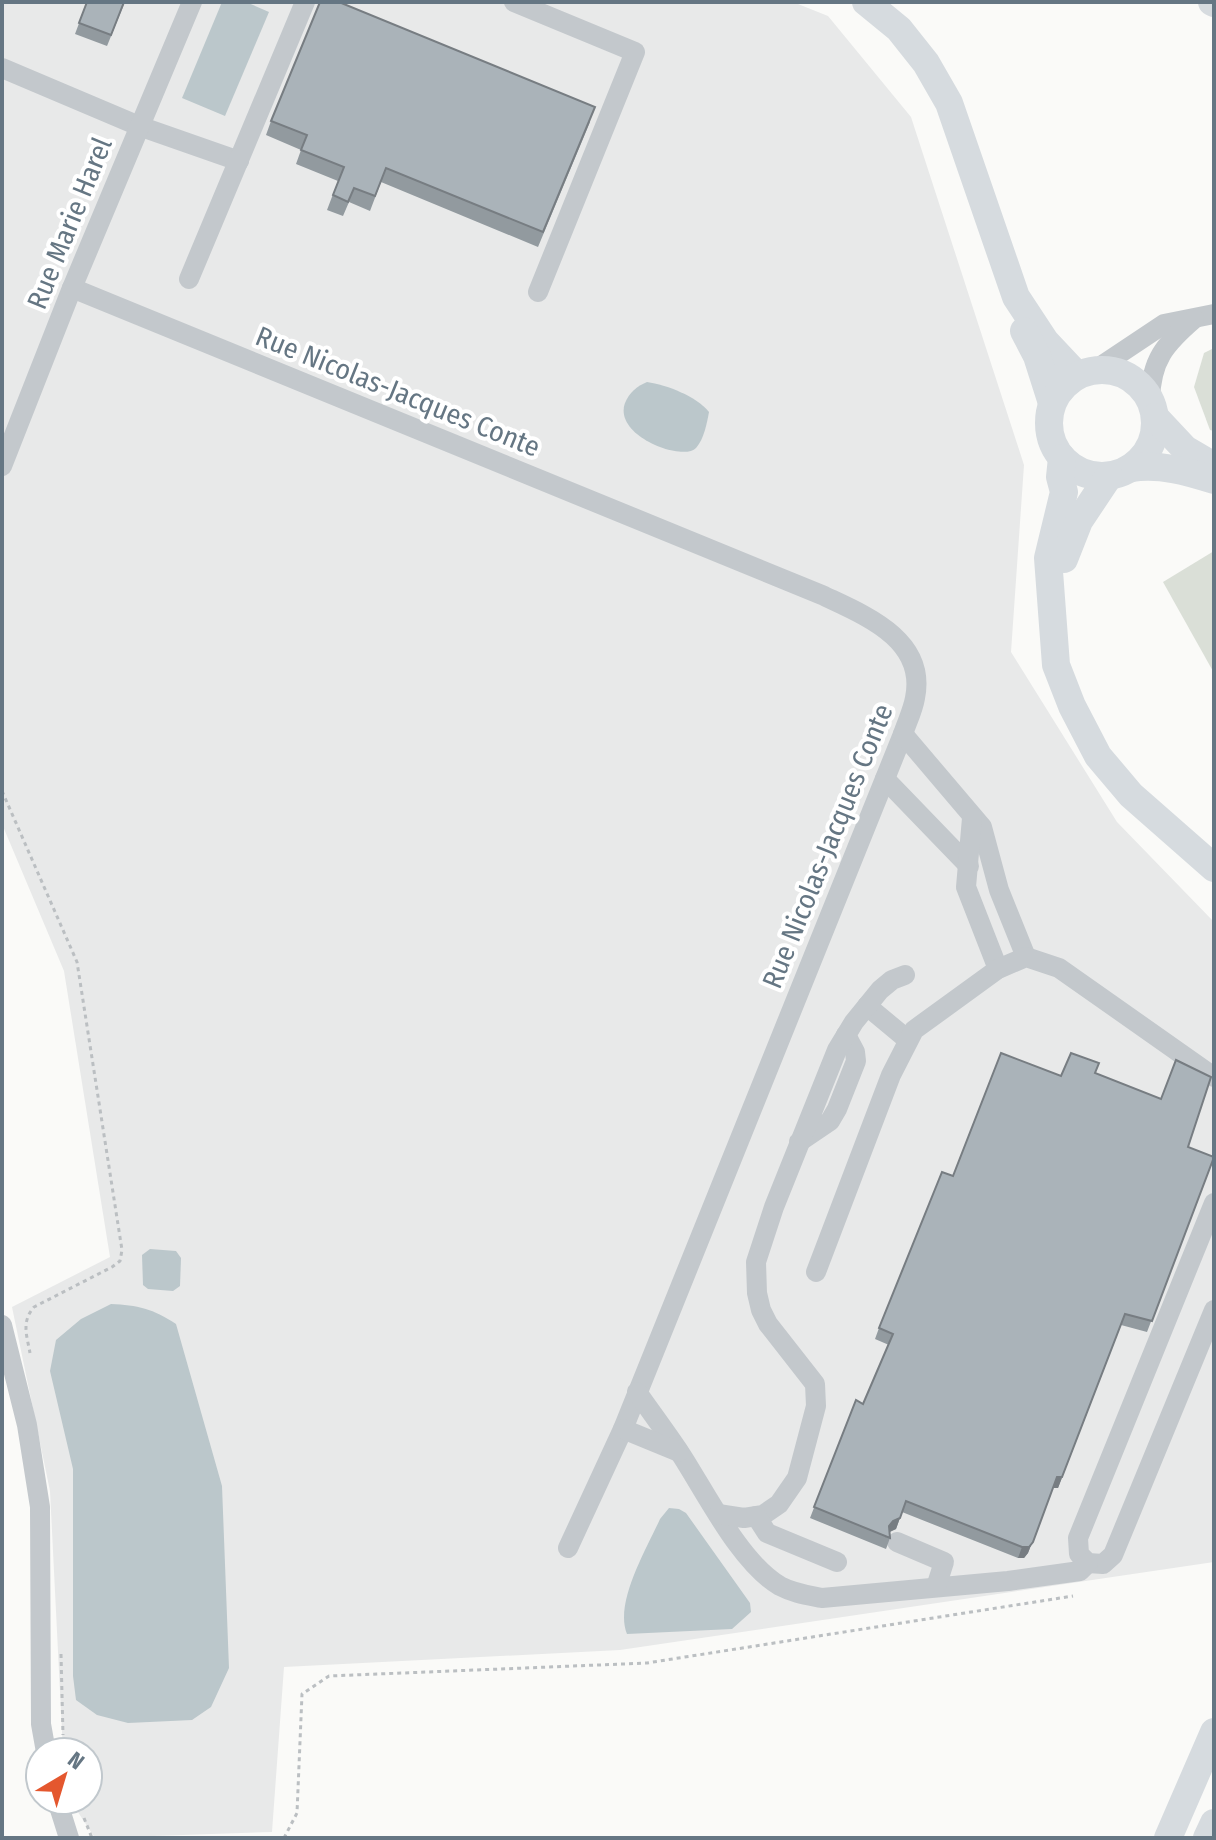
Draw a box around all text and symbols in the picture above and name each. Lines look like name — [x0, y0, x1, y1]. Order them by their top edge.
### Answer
street label: Rue Marie Harel — [20, 133, 119, 314]
street label: Rue Nicolas-Jacques Conte — [251, 319, 545, 464]
street label: Rue Nicolas-Jacques Conte — [755, 699, 900, 993]
north arrow — [24, 1736, 104, 1816]
text: N — [62, 1746, 90, 1775]

